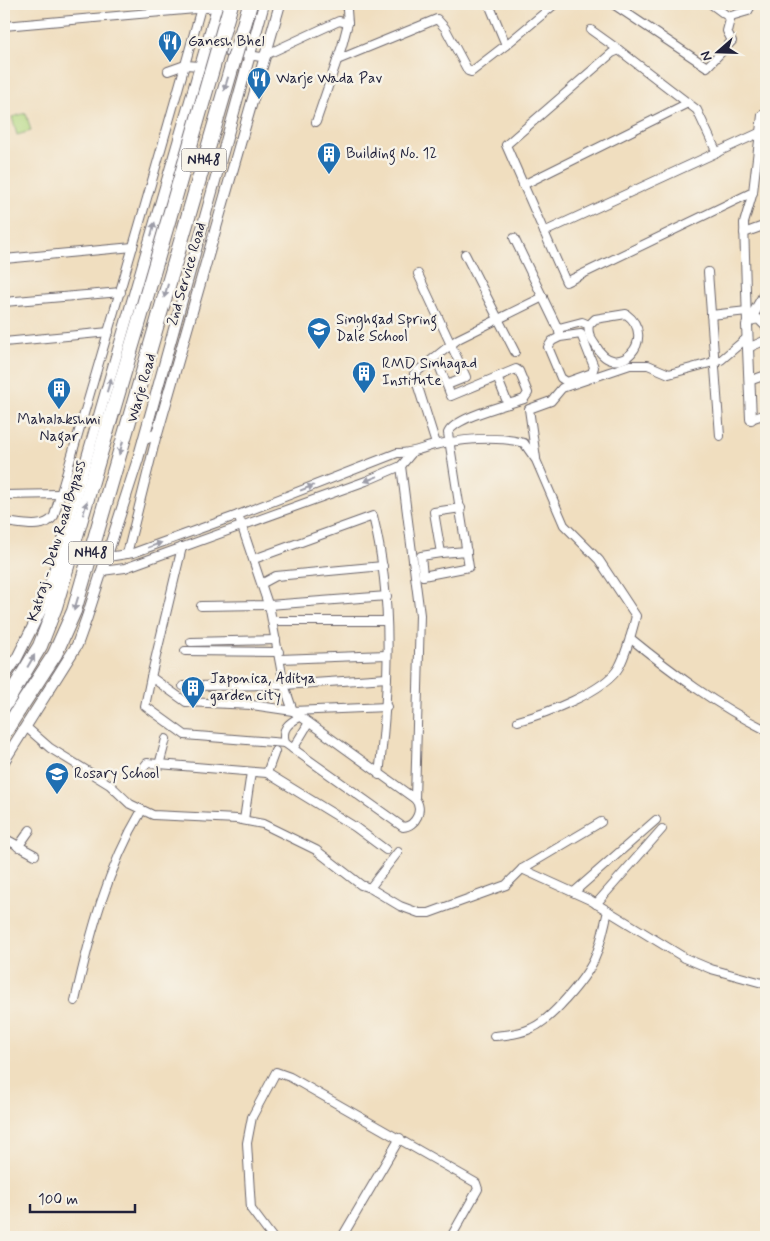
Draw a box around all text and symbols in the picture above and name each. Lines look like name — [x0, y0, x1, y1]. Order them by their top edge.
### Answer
north arrow — [692, 28, 742, 78]
restaurant icon: Ganesh Bhel — [157, 29, 183, 63]
place label: Ganesh Bhel — [188, 32, 265, 52]
text: N — [697, 49, 717, 64]
restaurant icon: Warje Wada Pav — [246, 66, 272, 100]
place label: Warje Wada Pav — [276, 69, 382, 89]
one-way arrow — [222, 77, 230, 92]
building icon: Building No. 12 — [316, 141, 342, 175]
place label: Building No. 12 — [346, 144, 437, 165]
road number: NH48 — [182, 148, 226, 172]
street label: 2nd Service Road — [163, 220, 211, 328]
one-way arrow — [149, 221, 157, 237]
one-way arrow — [162, 283, 170, 298]
place label: Singhgad Spring Dale School — [336, 310, 437, 347]
school or university icon: Singhgad Spring Dale School — [306, 316, 332, 350]
street label: Warje Road — [123, 351, 161, 425]
place label: RMD Sinhagad Institute — [382, 354, 477, 391]
building icon: RMD Sinhagad Institute — [351, 360, 377, 394]
building icon: Mahalakshmi Nagar — [46, 376, 72, 410]
one-way arrow — [105, 378, 113, 393]
place label: Mahalakshmi Nagar — [17, 410, 101, 448]
one-way arrow — [116, 440, 124, 455]
street label: Katraj - Dehu Road Bypass — [23, 458, 91, 624]
one-way arrow — [363, 475, 378, 483]
one-way arrow — [300, 484, 315, 492]
one-way arrow — [81, 501, 89, 516]
one-way arrow — [148, 541, 163, 549]
road number: NH48 — [68, 542, 114, 564]
one-way arrow — [72, 597, 80, 612]
one-way arrow — [27, 655, 36, 668]
place label: Japonica, Aditya garden city — [210, 669, 316, 706]
building icon: Japonica, Aditya garden city — [180, 675, 206, 709]
school or university icon: Rosary School — [44, 761, 70, 795]
place label: Rosary School — [74, 764, 160, 784]
scale bar — [30, 1181, 135, 1213]
text: 100 m — [38, 1190, 78, 1210]

